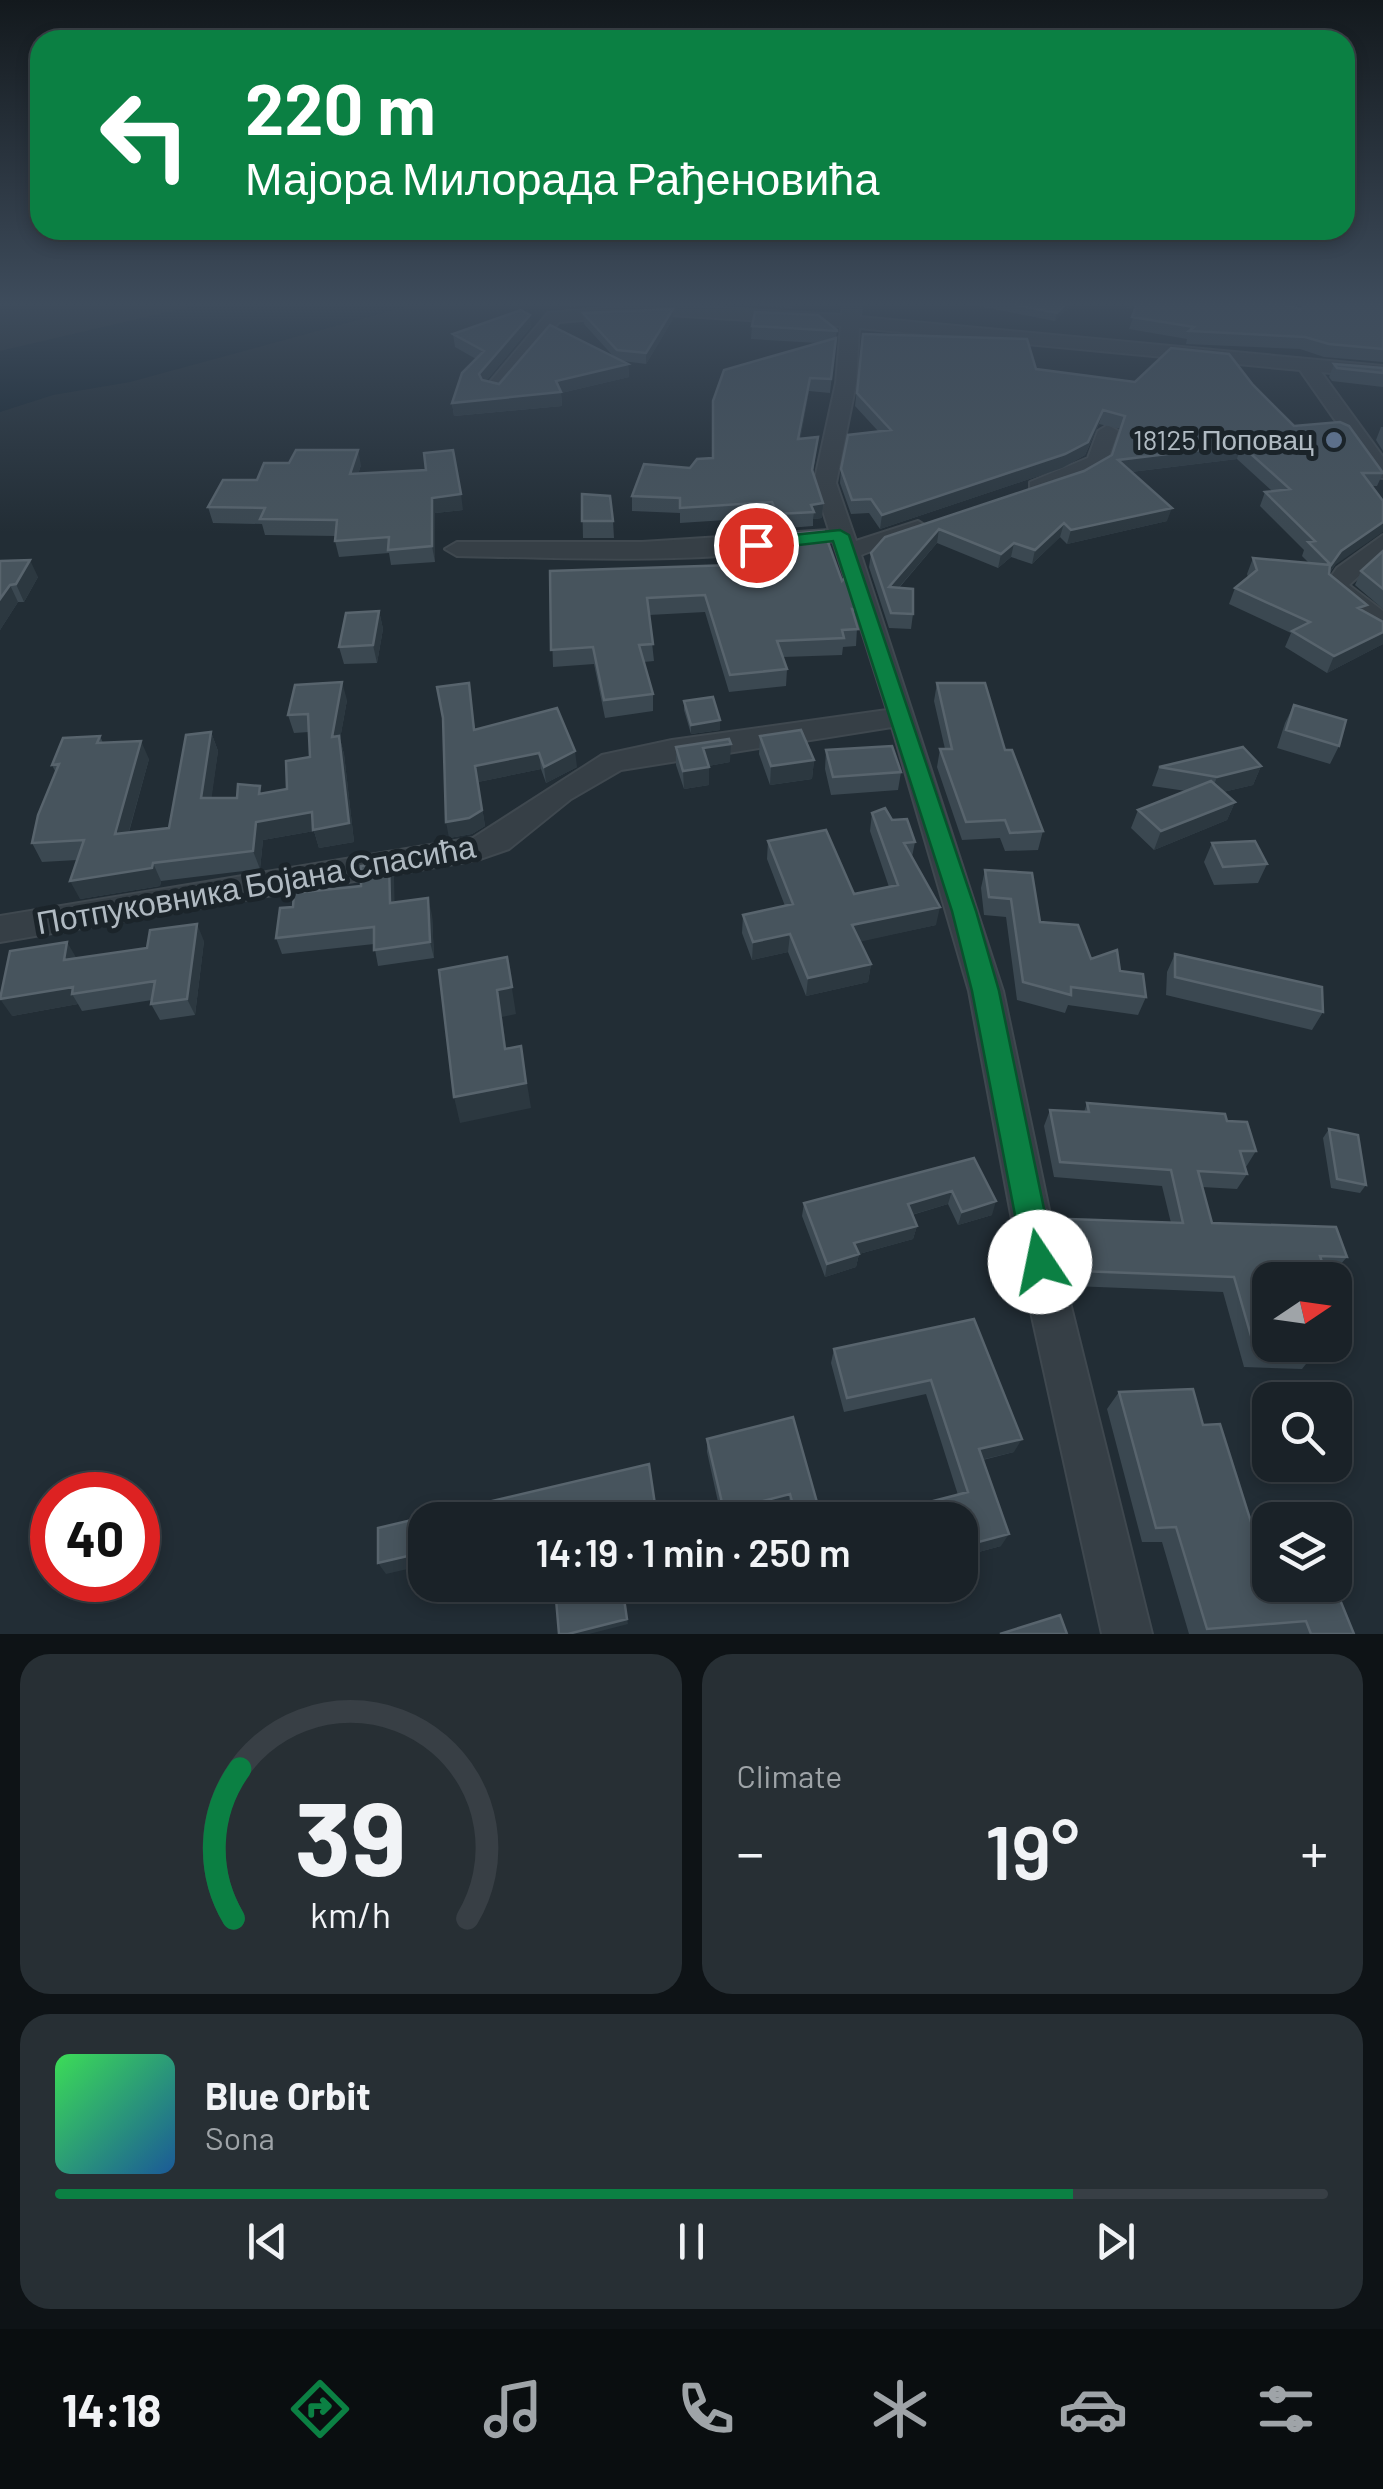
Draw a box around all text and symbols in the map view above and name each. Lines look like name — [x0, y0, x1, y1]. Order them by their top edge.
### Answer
text: 220 m — [245, 65, 436, 149]
icon: left — [80, 70, 210, 200]
text: Мајора Милорада Рађеновића — [245, 150, 879, 204]
place label: 18125 Поповац — [1133, 422, 1314, 456]
marker: 18125 Поповац — [1323, 429, 1345, 451]
pin — [714, 503, 799, 588]
icon: arrive — [729, 518, 784, 573]
street label: Потпуковника Бојана Спасића — [33, 826, 478, 941]
position arrow — [988, 1210, 1092, 1314]
north arrow — [1252, 1262, 1352, 1362]
map controls — [1252, 1262, 1352, 1602]
button: search — [1252, 1382, 1352, 1482]
speed limit sign: 40 — [30, 1472, 160, 1602]
button: layers — [1252, 1502, 1352, 1602]
text: 14:19 · 1 min · 250 m — [536, 1529, 850, 1575]
text: Climate — [737, 1756, 842, 1794]
text: 39 — [295, 1772, 406, 1897]
text: 19° — [985, 1805, 1079, 1895]
text: − — [737, 1818, 764, 1884]
text: + — [1300, 1818, 1328, 1884]
text: km/h — [310, 1892, 391, 1935]
text: Blue Orbit — [205, 2072, 371, 2118]
text: Sona — [205, 2118, 275, 2156]
icon: previous — [240, 2214, 295, 2269]
icon: pause — [664, 2214, 719, 2269]
icon: next — [1088, 2214, 1143, 2269]
icon: directions — [285, 2374, 355, 2444]
icon: music — [478, 2374, 548, 2444]
icon: phone — [671, 2374, 741, 2444]
icon: climate — [865, 2374, 935, 2444]
icon: car — [1058, 2374, 1128, 2444]
icon: filters — [1251, 2374, 1321, 2444]
text: 14:18 — [62, 2382, 161, 2436]

